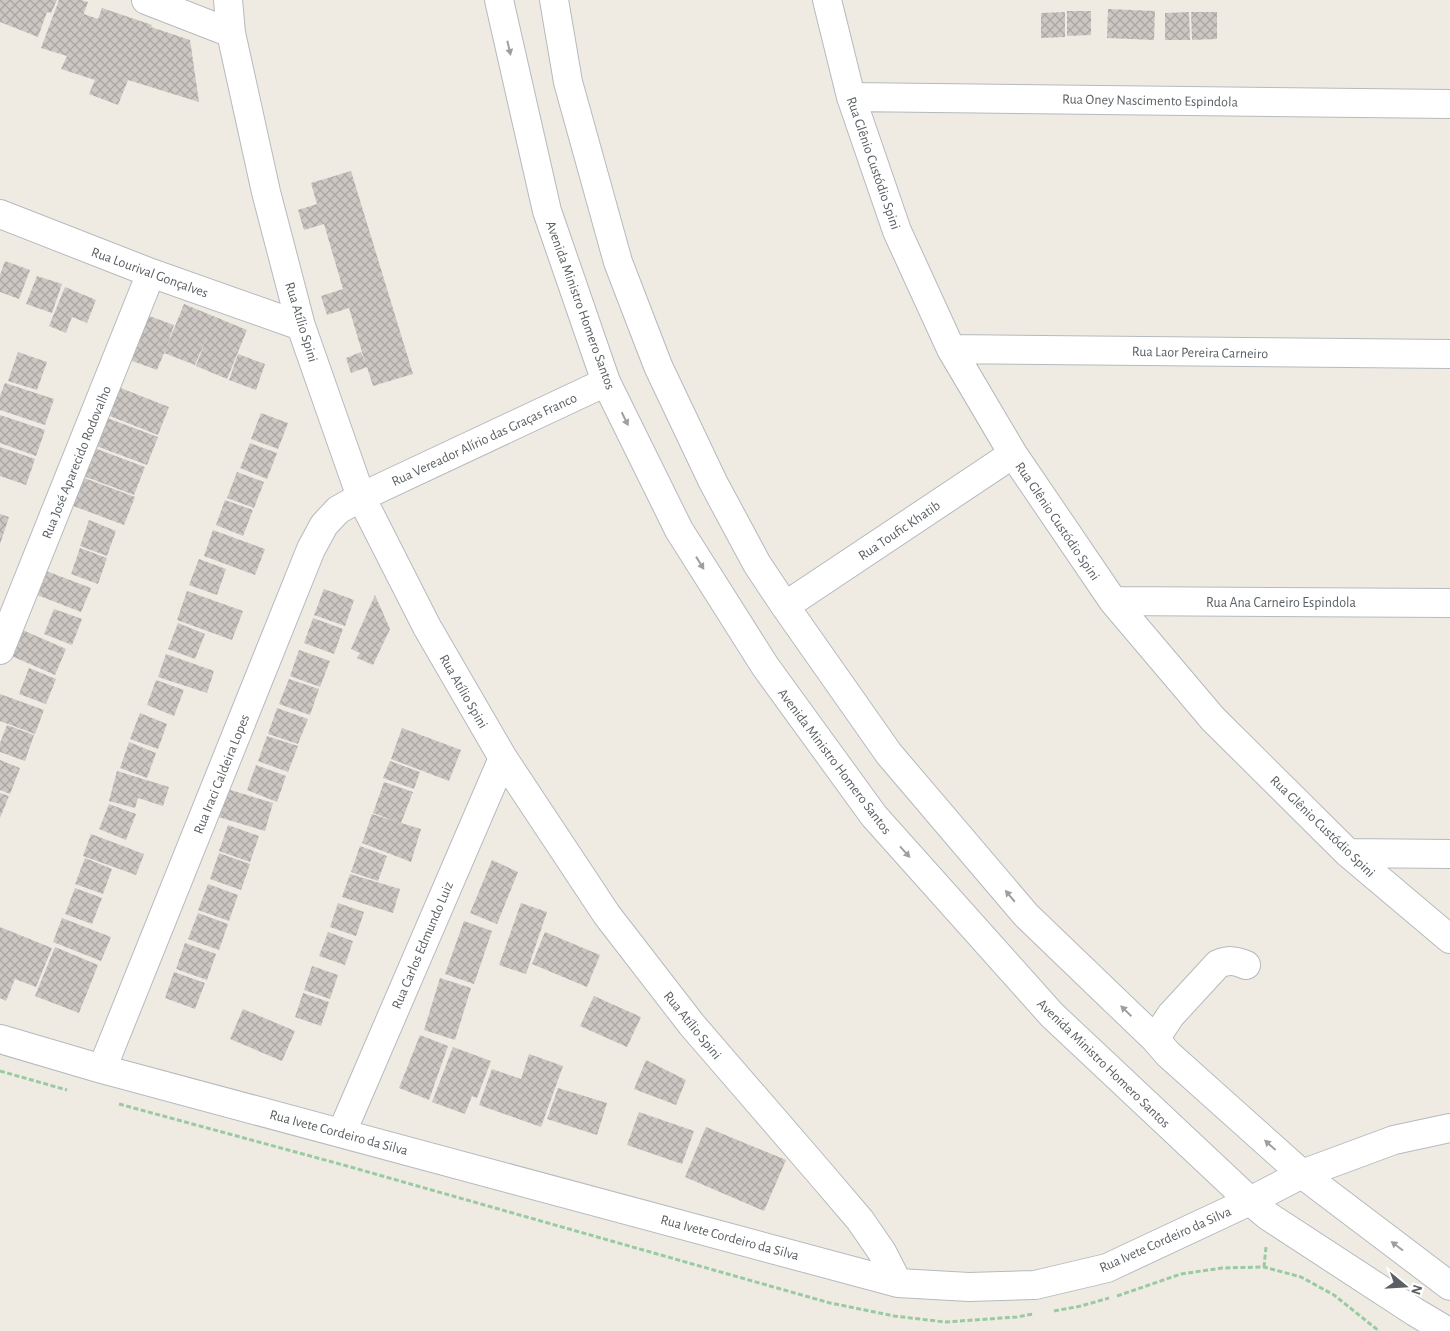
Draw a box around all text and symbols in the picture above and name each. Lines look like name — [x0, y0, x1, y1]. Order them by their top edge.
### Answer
one-way arrow — [505, 40, 513, 55]
street label: Rua Oney Nascimento Espindola — [1062, 92, 1239, 110]
street label: Rua Glênio Custódio Spini — [844, 95, 902, 232]
street label: Avenida Ministro Homero Santos — [543, 219, 617, 392]
street label: Rua Lourival Gonçalves — [89, 245, 210, 301]
street label: Rua Atílio Spini — [282, 281, 320, 364]
street label: Rua Laor Pereira Carneiro — [1132, 345, 1268, 361]
street label: Rua José Aparecido Rodovalho — [40, 384, 114, 541]
street label: Rua Vereador Alírio das Graças Franco — [390, 391, 579, 489]
one-way arrow — [621, 412, 629, 426]
street label: Rua Glênio Custódio Spini — [1012, 460, 1102, 583]
street label: Rua Toufic Khatib — [856, 498, 943, 563]
one-way arrow — [695, 556, 704, 570]
street label: Rua Ana Carneiro Espindola — [1206, 596, 1357, 610]
street label: Rua Atílio Spini — [436, 652, 490, 731]
street label: Avenida Ministro Homero Santos — [775, 686, 894, 837]
street label: Rua Iraci Caldeira Lopes — [192, 713, 252, 836]
street label: Rua Glênio Custódio Spini — [1267, 773, 1377, 880]
one-way arrow — [900, 845, 911, 858]
street label: Rua Carlos Edmundo Luiz — [390, 879, 456, 1011]
one-way arrow — [1005, 890, 1016, 903]
street label: Rua Atílio Spini — [661, 989, 724, 1062]
street label: Avenida Ministro Homero Santos — [1034, 997, 1172, 1131]
one-way arrow — [1120, 1005, 1132, 1017]
street label: Rua Ivete Cordeiro da Silva — [268, 1108, 410, 1158]
one-way arrow — [1264, 1139, 1276, 1151]
street label: Rua Ivete Cordeiro da Silva — [1097, 1204, 1234, 1275]
street label: Rua Ivete Cordeiro da Silva — [659, 1213, 801, 1263]
one-way arrow — [1391, 1241, 1404, 1252]
north arrow — [1380, 1261, 1430, 1311]
text: N — [1408, 1283, 1425, 1297]

